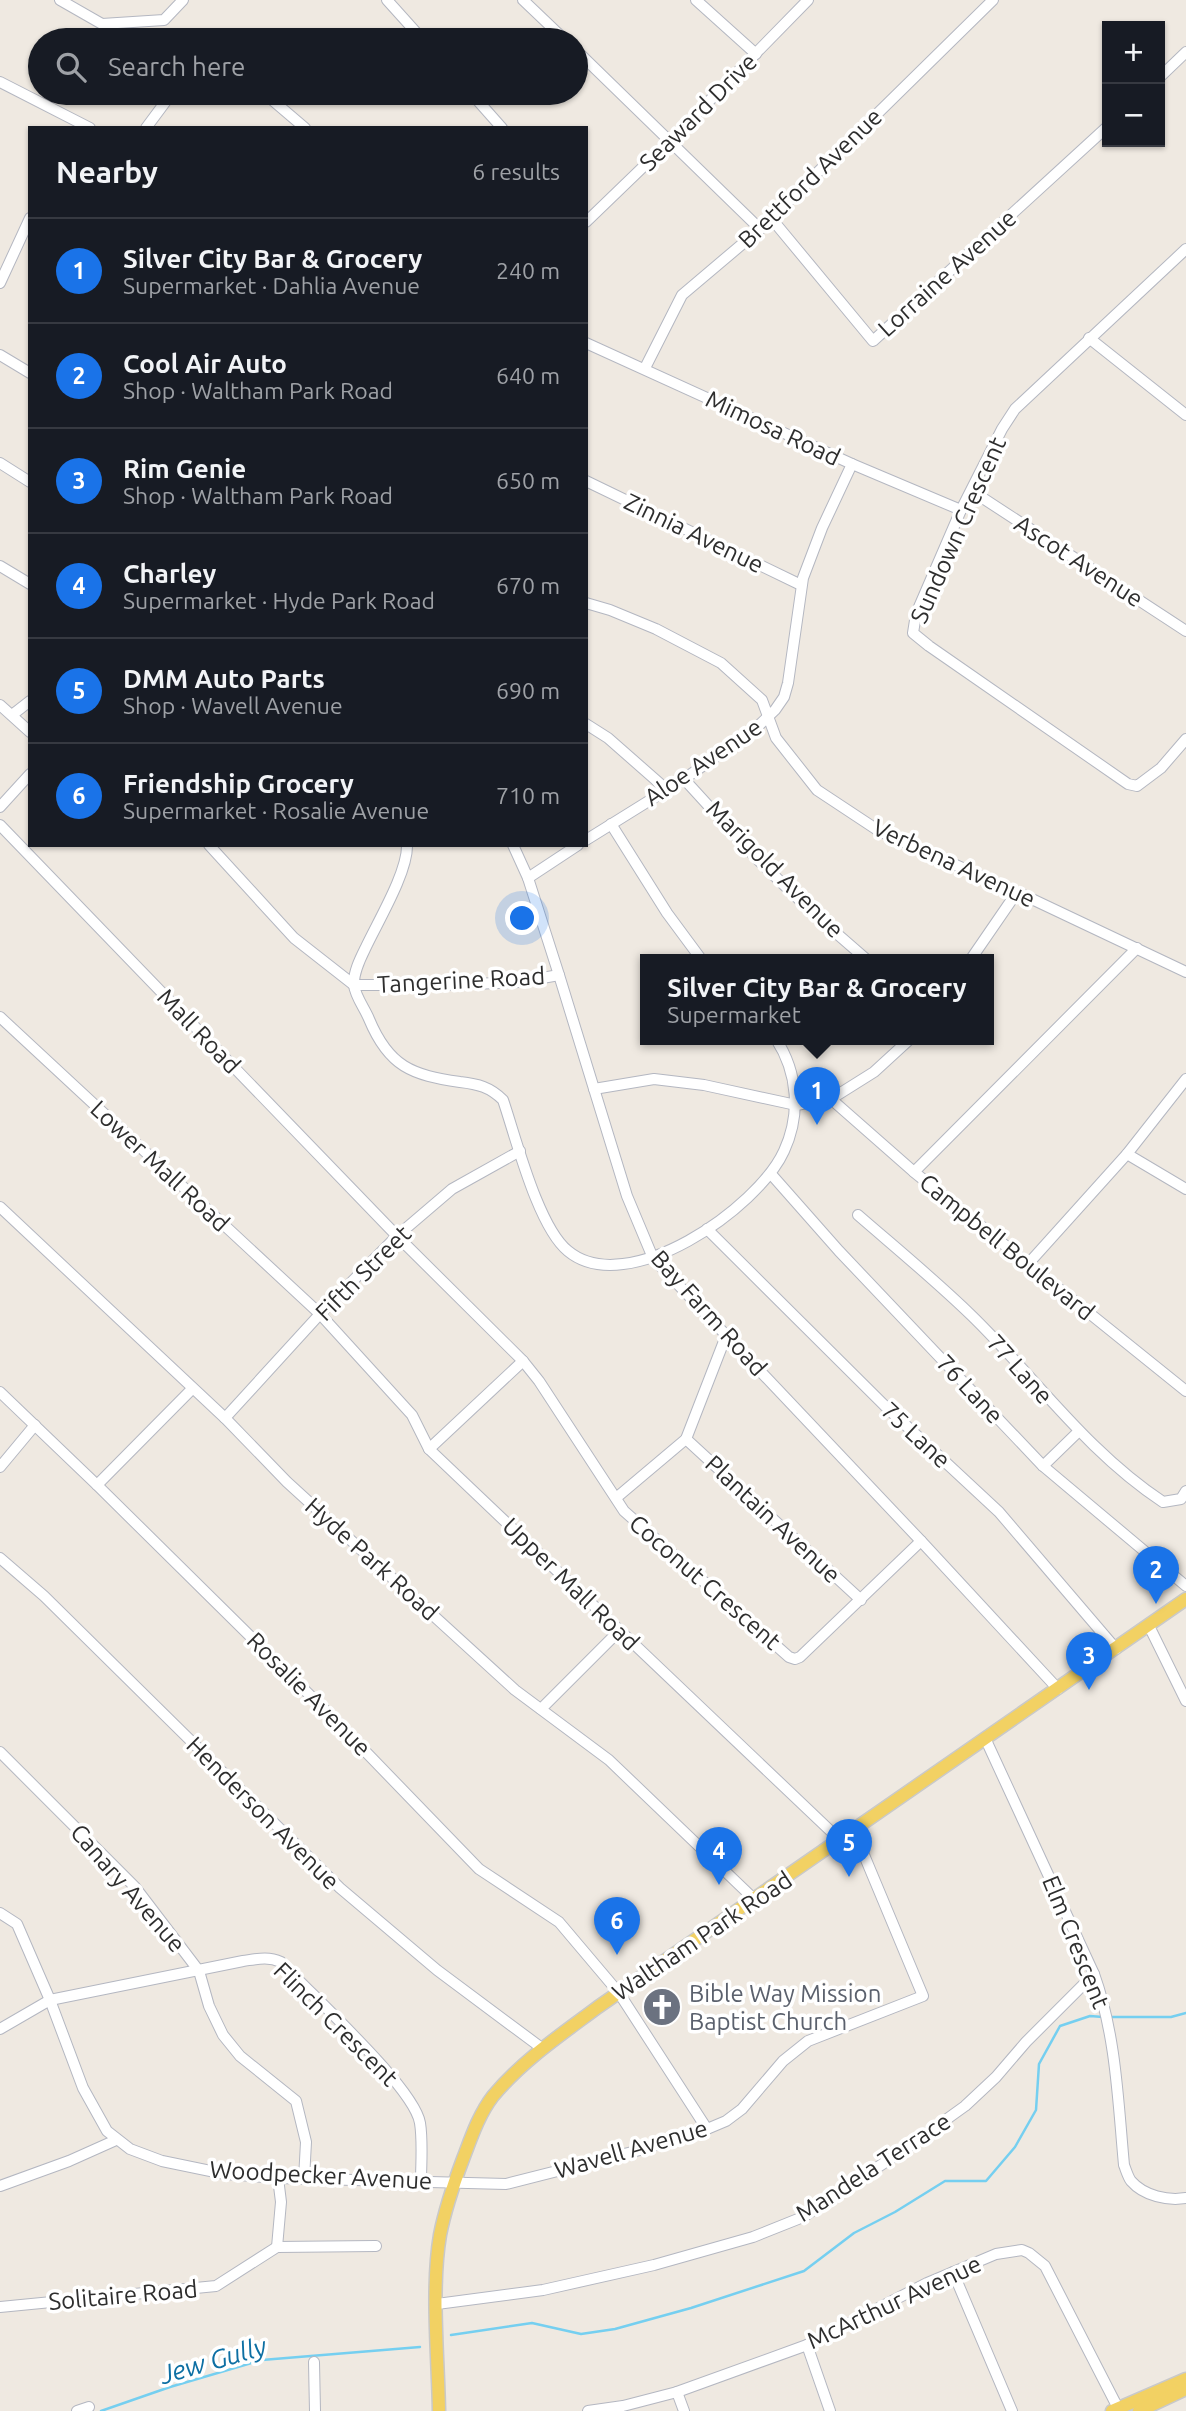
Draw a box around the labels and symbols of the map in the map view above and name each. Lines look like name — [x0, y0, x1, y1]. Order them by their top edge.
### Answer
street label: Seaward Drive — [634, 48, 762, 176]
street label: Brettford Avenue — [733, 103, 887, 253]
street label: Lorraine Avenue — [873, 204, 1021, 342]
street label: Mimosa Road — [702, 385, 844, 471]
street label: Sundown Crescent — [905, 432, 1011, 627]
street label: Zinnia Avenue — [620, 488, 768, 578]
street label: Ascot Avenue — [1010, 510, 1148, 612]
street label: Aloe Avenue — [639, 713, 767, 811]
street label: Marigold Avenue — [701, 795, 849, 943]
street label: Verbena Avenue — [868, 813, 1040, 913]
your location — [505, 901, 539, 935]
street label: Tangerine Road — [376, 962, 546, 998]
street label: Mall Road — [152, 983, 246, 1079]
pin: 1 — [794, 1067, 840, 1125]
street label: Lower Mall Road — [85, 1095, 235, 1237]
street label: Campbell Boulevard — [914, 1168, 1100, 1326]
street label: Fifth Street — [310, 1219, 417, 1326]
street label: Bay Farm Road — [646, 1245, 772, 1381]
street label: 77 Lane — [982, 1329, 1058, 1409]
street label: 76 Lane — [931, 1349, 1009, 1429]
street label: 75 Lane — [876, 1396, 956, 1474]
street label: Plantain Avenue — [700, 1450, 846, 1588]
street label: Hyde Park Road — [300, 1492, 444, 1626]
street label: Coconut Crescent — [624, 1509, 786, 1655]
street label: Upper Mall Road — [497, 1512, 645, 1656]
pin: 2 — [1133, 1546, 1179, 1604]
street label: Rosalie Avenue — [242, 1627, 376, 1761]
pin: 3 — [1066, 1632, 1112, 1690]
street label: Henderson Avenue — [181, 1731, 345, 1895]
street label: Canary Avenue — [65, 1819, 191, 1957]
pin: 5 — [826, 1819, 872, 1877]
pin: 4 — [696, 1827, 742, 1885]
street label: Waltham Park Road — [607, 1866, 797, 2006]
street label: Elm Crescent — [1037, 1872, 1115, 2013]
pin: 6 — [594, 1897, 640, 1955]
street label: Flinch Crescent — [269, 1957, 404, 2092]
place label: Bible Way Mission Baptist Church — [689, 1980, 881, 2035]
church icon: Bible Way Mission Baptist Church — [641, 1986, 683, 2028]
street label: Mandela Terrace — [791, 2107, 955, 2227]
street label: Wavell Avenue — [551, 2114, 711, 2184]
street label: Woodpecker Avenue — [209, 2156, 433, 2194]
street label: McArthur Avenue — [803, 2250, 985, 2354]
street label: Solitaire Road — [47, 2275, 199, 2315]
water label: Jew Gully — [155, 2331, 270, 2390]

